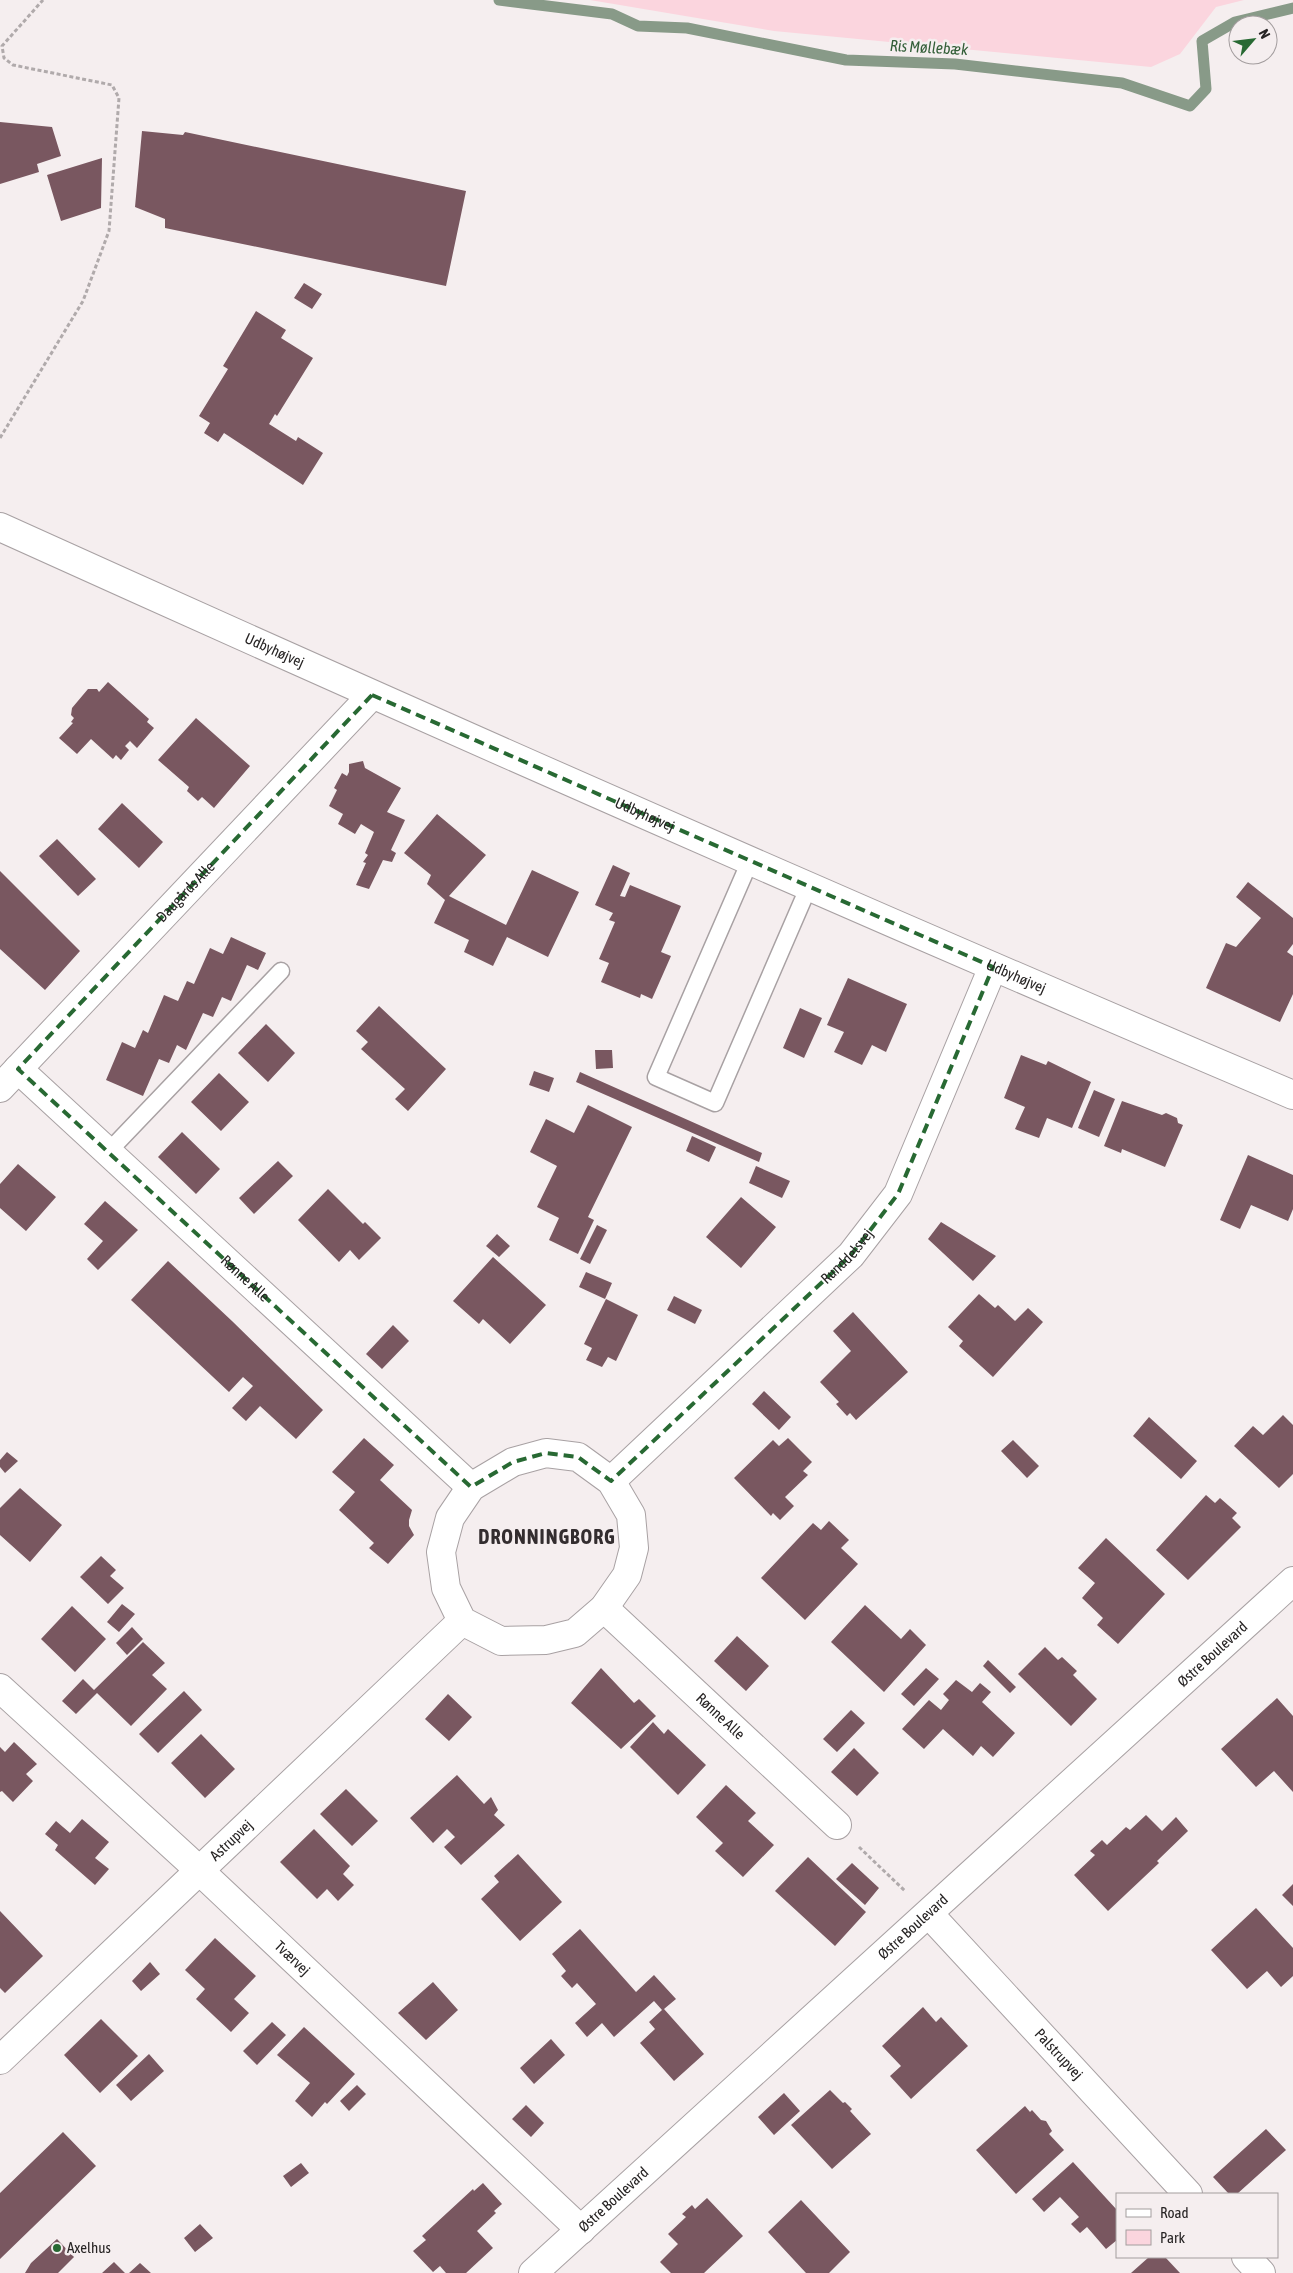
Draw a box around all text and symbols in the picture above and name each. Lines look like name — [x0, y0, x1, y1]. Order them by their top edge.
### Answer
north arrow — [1228, 15, 1278, 65]
text: N — [1255, 26, 1273, 41]
water label: Ris Møllebæk — [889, 36, 970, 58]
street label: Udbyhøjvej — [242, 629, 307, 671]
street label: Udbyhøjvej — [613, 794, 677, 835]
street label: Daugårds Alle — [153, 858, 218, 925]
street label: Udbyhøjvej — [984, 956, 1049, 996]
street label: Runddelsvej — [817, 1225, 876, 1287]
street label: Rønne Alle — [218, 1252, 273, 1305]
district label: DRONNINGBORG — [478, 1525, 616, 1548]
street label: Østre Boulevard — [1174, 1618, 1251, 1690]
street label: Rønne Alle — [693, 1689, 749, 1743]
street label: Astrupvej — [206, 1816, 256, 1864]
street label: Østre Boulevard — [874, 1891, 951, 1963]
street label: Tværvej — [271, 1937, 314, 1979]
street label: Palstrupvej — [1032, 2025, 1087, 2083]
street label: Østre Boulevard — [575, 2163, 652, 2235]
legend — [1116, 2193, 1278, 2258]
text: Road — [1160, 2204, 1189, 2221]
text: Park — [1160, 2229, 1185, 2246]
place label: Axelhus — [67, 2239, 111, 2256]
marker: Axelhus — [51, 2242, 63, 2254]

